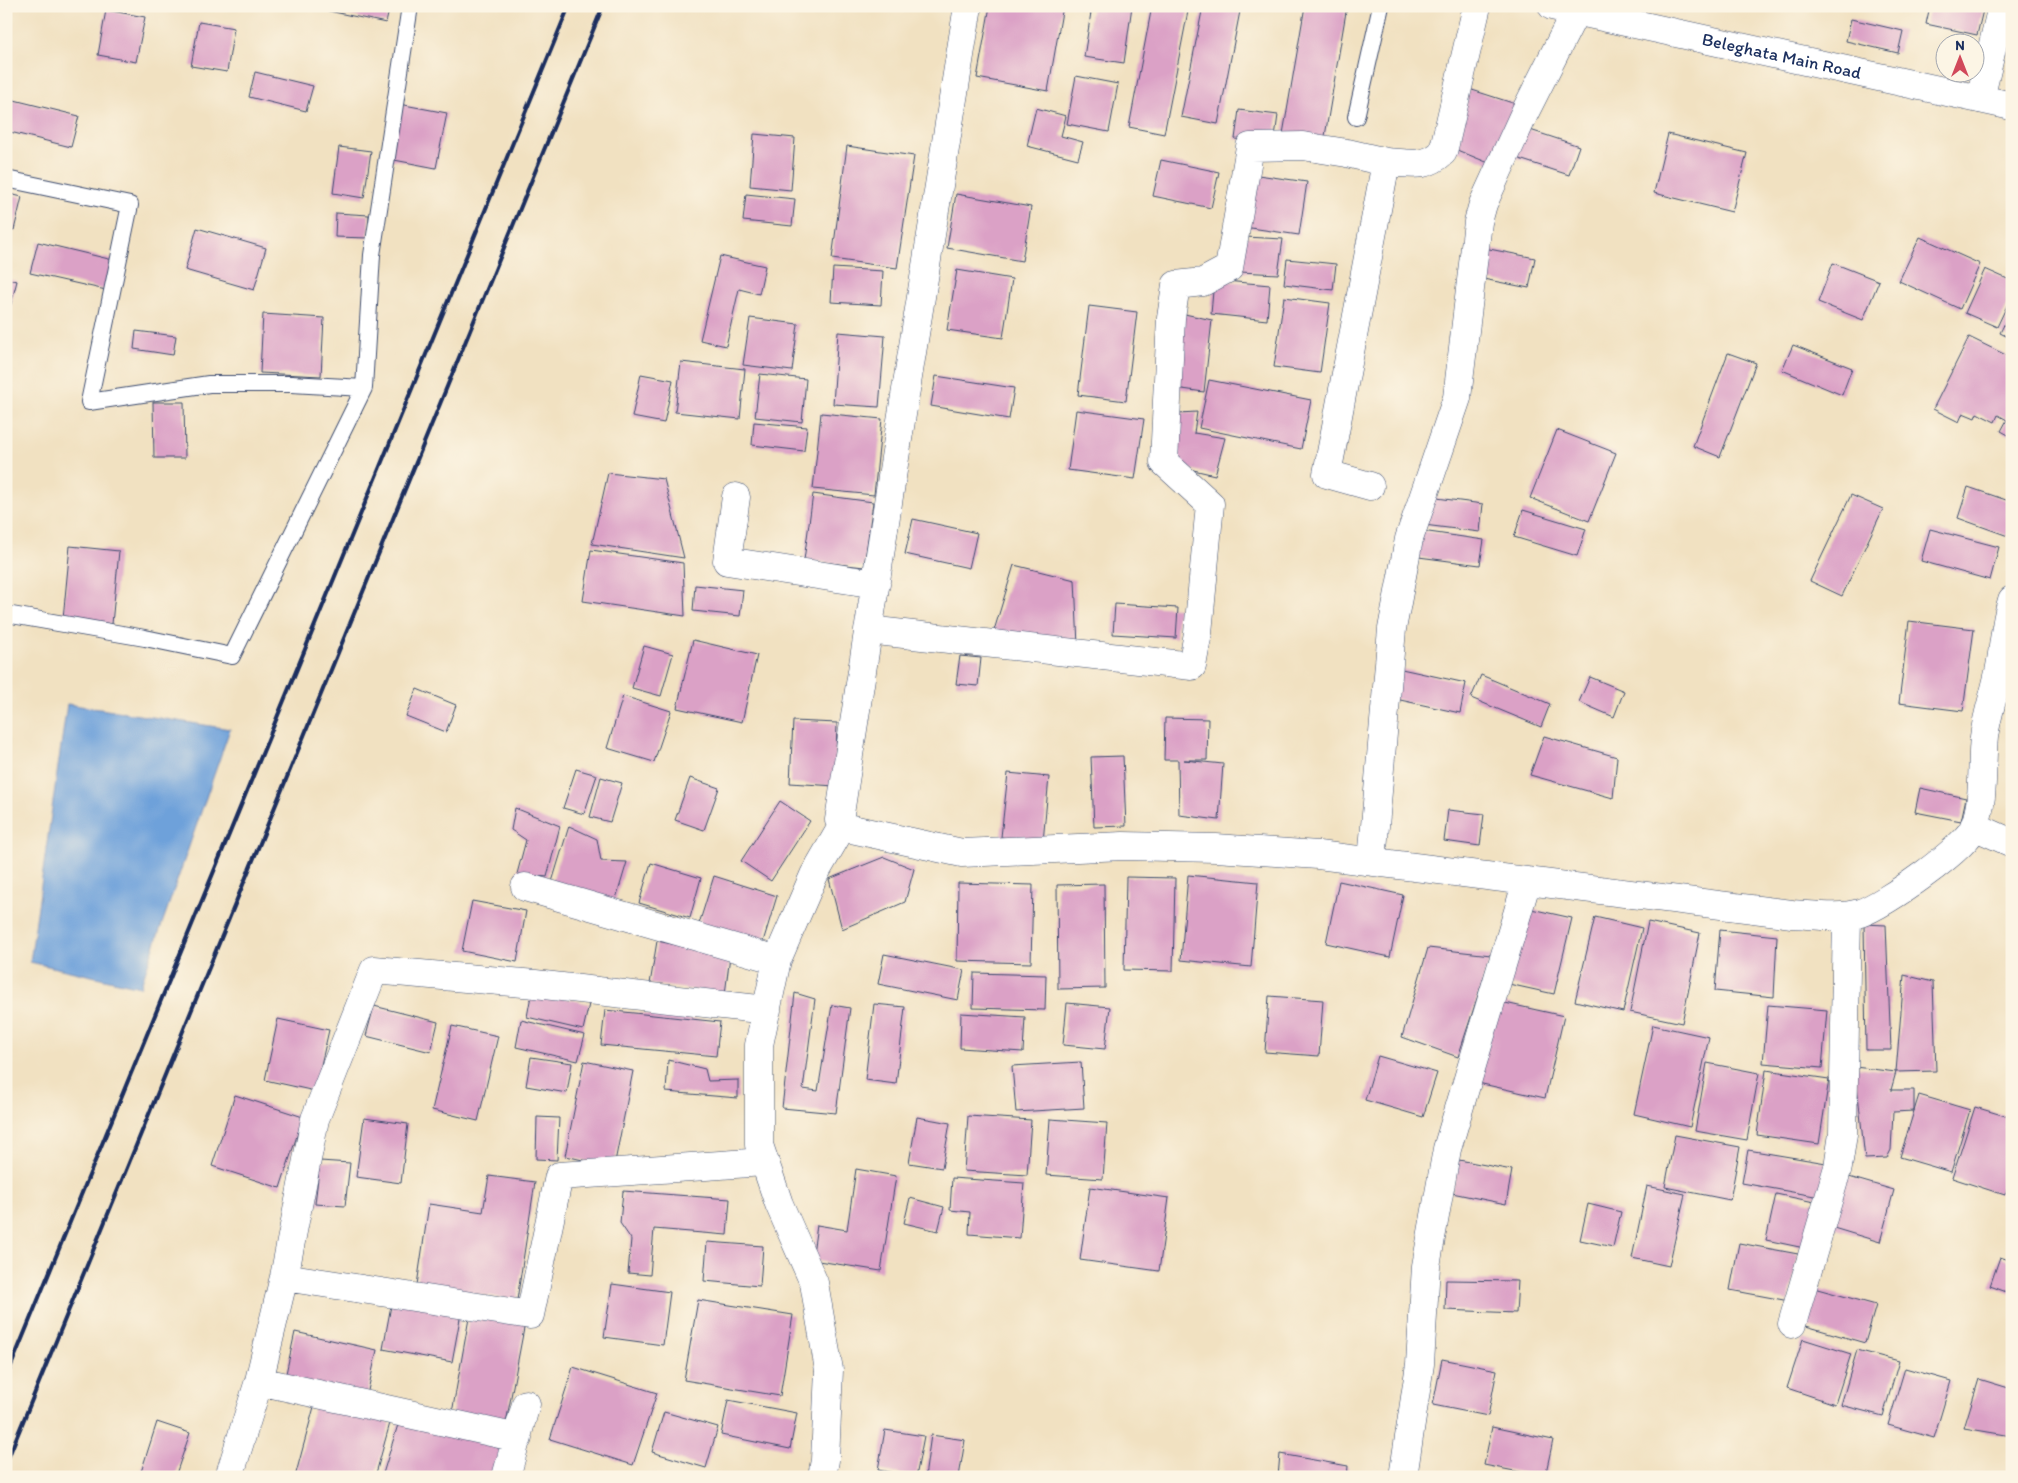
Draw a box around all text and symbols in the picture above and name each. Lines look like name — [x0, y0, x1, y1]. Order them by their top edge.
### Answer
street label: Beleghata Main Road — [1700, 28, 1864, 84]
north arrow — [1936, 32, 1986, 82]
text: N — [1955, 37, 1965, 54]

